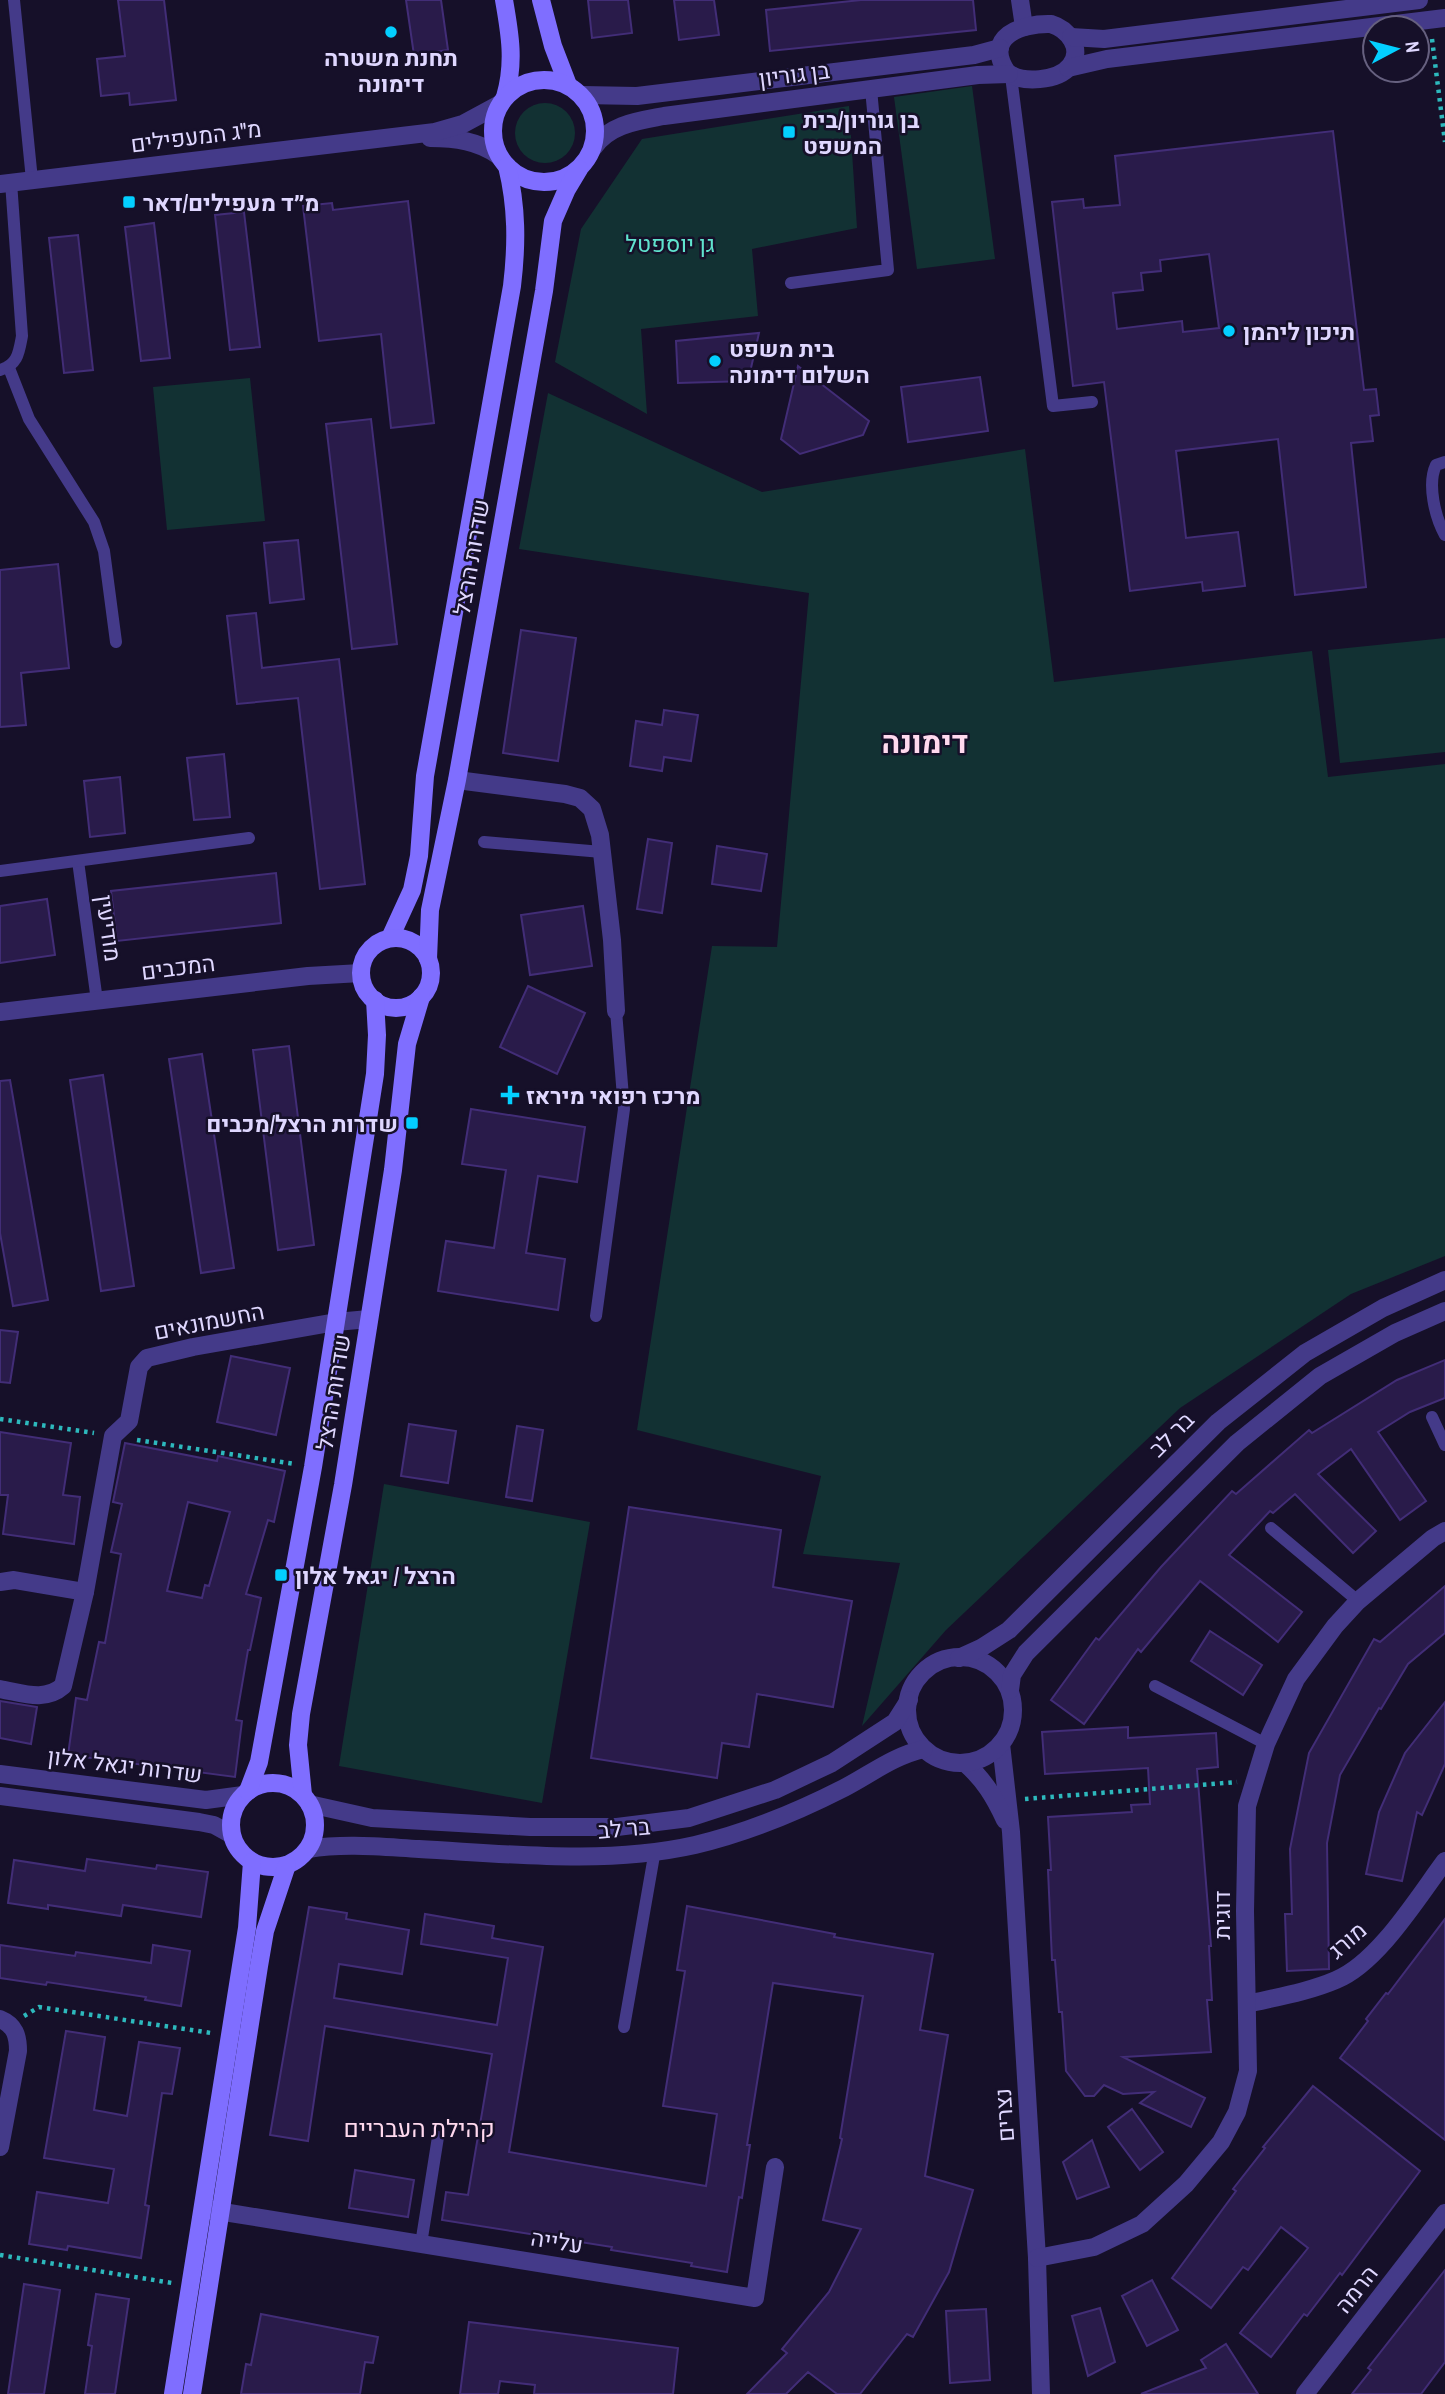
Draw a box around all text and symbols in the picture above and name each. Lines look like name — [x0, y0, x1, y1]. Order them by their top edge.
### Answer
north arrow — [1361, 14, 1431, 84]
marker: תחנת משטרה דימונה — [383, 24, 399, 40]
text: N — [1399, 40, 1426, 54]
place label: תחנת משטרה דימונה — [324, 42, 458, 99]
street label: בן גוריון — [757, 54, 831, 94]
place label: בן גוריון/בית המשפט — [803, 104, 920, 161]
street label: מ"ג המעפילים — [129, 113, 263, 159]
marker: בן גוריון/בית המשפט — [781, 124, 797, 140]
place label: מ״ד מעפילים/דאר — [143, 187, 319, 218]
marker: מ״ד מעפילים/דאר — [121, 194, 137, 210]
park label: גן יוספטל — [625, 228, 715, 259]
place label: תיכון ליהמן — [1243, 316, 1355, 347]
marker: תיכון ליהמן — [1221, 323, 1237, 339]
place label: בית משפט השלום דימונה — [729, 333, 870, 390]
marker: בית משפט השלום דימונה — [707, 353, 723, 369]
street label: שדרות הרצל — [446, 497, 496, 617]
district label: דימונה — [882, 722, 968, 762]
street label: מודיעין — [89, 893, 129, 963]
street label: המכבים — [139, 947, 217, 987]
place label: מרכז רפואי מיראז — [526, 1080, 701, 1111]
marker: מרכז רפואי מיראז — [500, 1085, 520, 1105]
place label: שדרות הרצל/מכבים — [206, 1108, 398, 1139]
marker: שדרות הרצל/מכבים — [404, 1115, 420, 1131]
street label: החשמונאים — [151, 1295, 267, 1347]
street label: שדרות הרצל — [309, 1332, 357, 1452]
street label: בר לב — [1141, 1404, 1201, 1464]
place label: הרצל / יגאל אלון — [295, 1560, 456, 1591]
marker: הרצל / יגאל אלון — [273, 1567, 289, 1583]
street label: שדרות יגאל אלון — [46, 1740, 204, 1790]
street label: בר לב — [596, 1810, 652, 1846]
street label: דוגית — [1206, 1891, 1237, 1939]
street label: מורג — [1321, 1915, 1373, 1965]
street label: נצרים — [987, 2087, 1021, 2143]
district label: קהילת העבריים — [343, 2112, 495, 2144]
street label: עלייה — [529, 2222, 585, 2260]
street label: הרמה — [1327, 2259, 1385, 2319]

